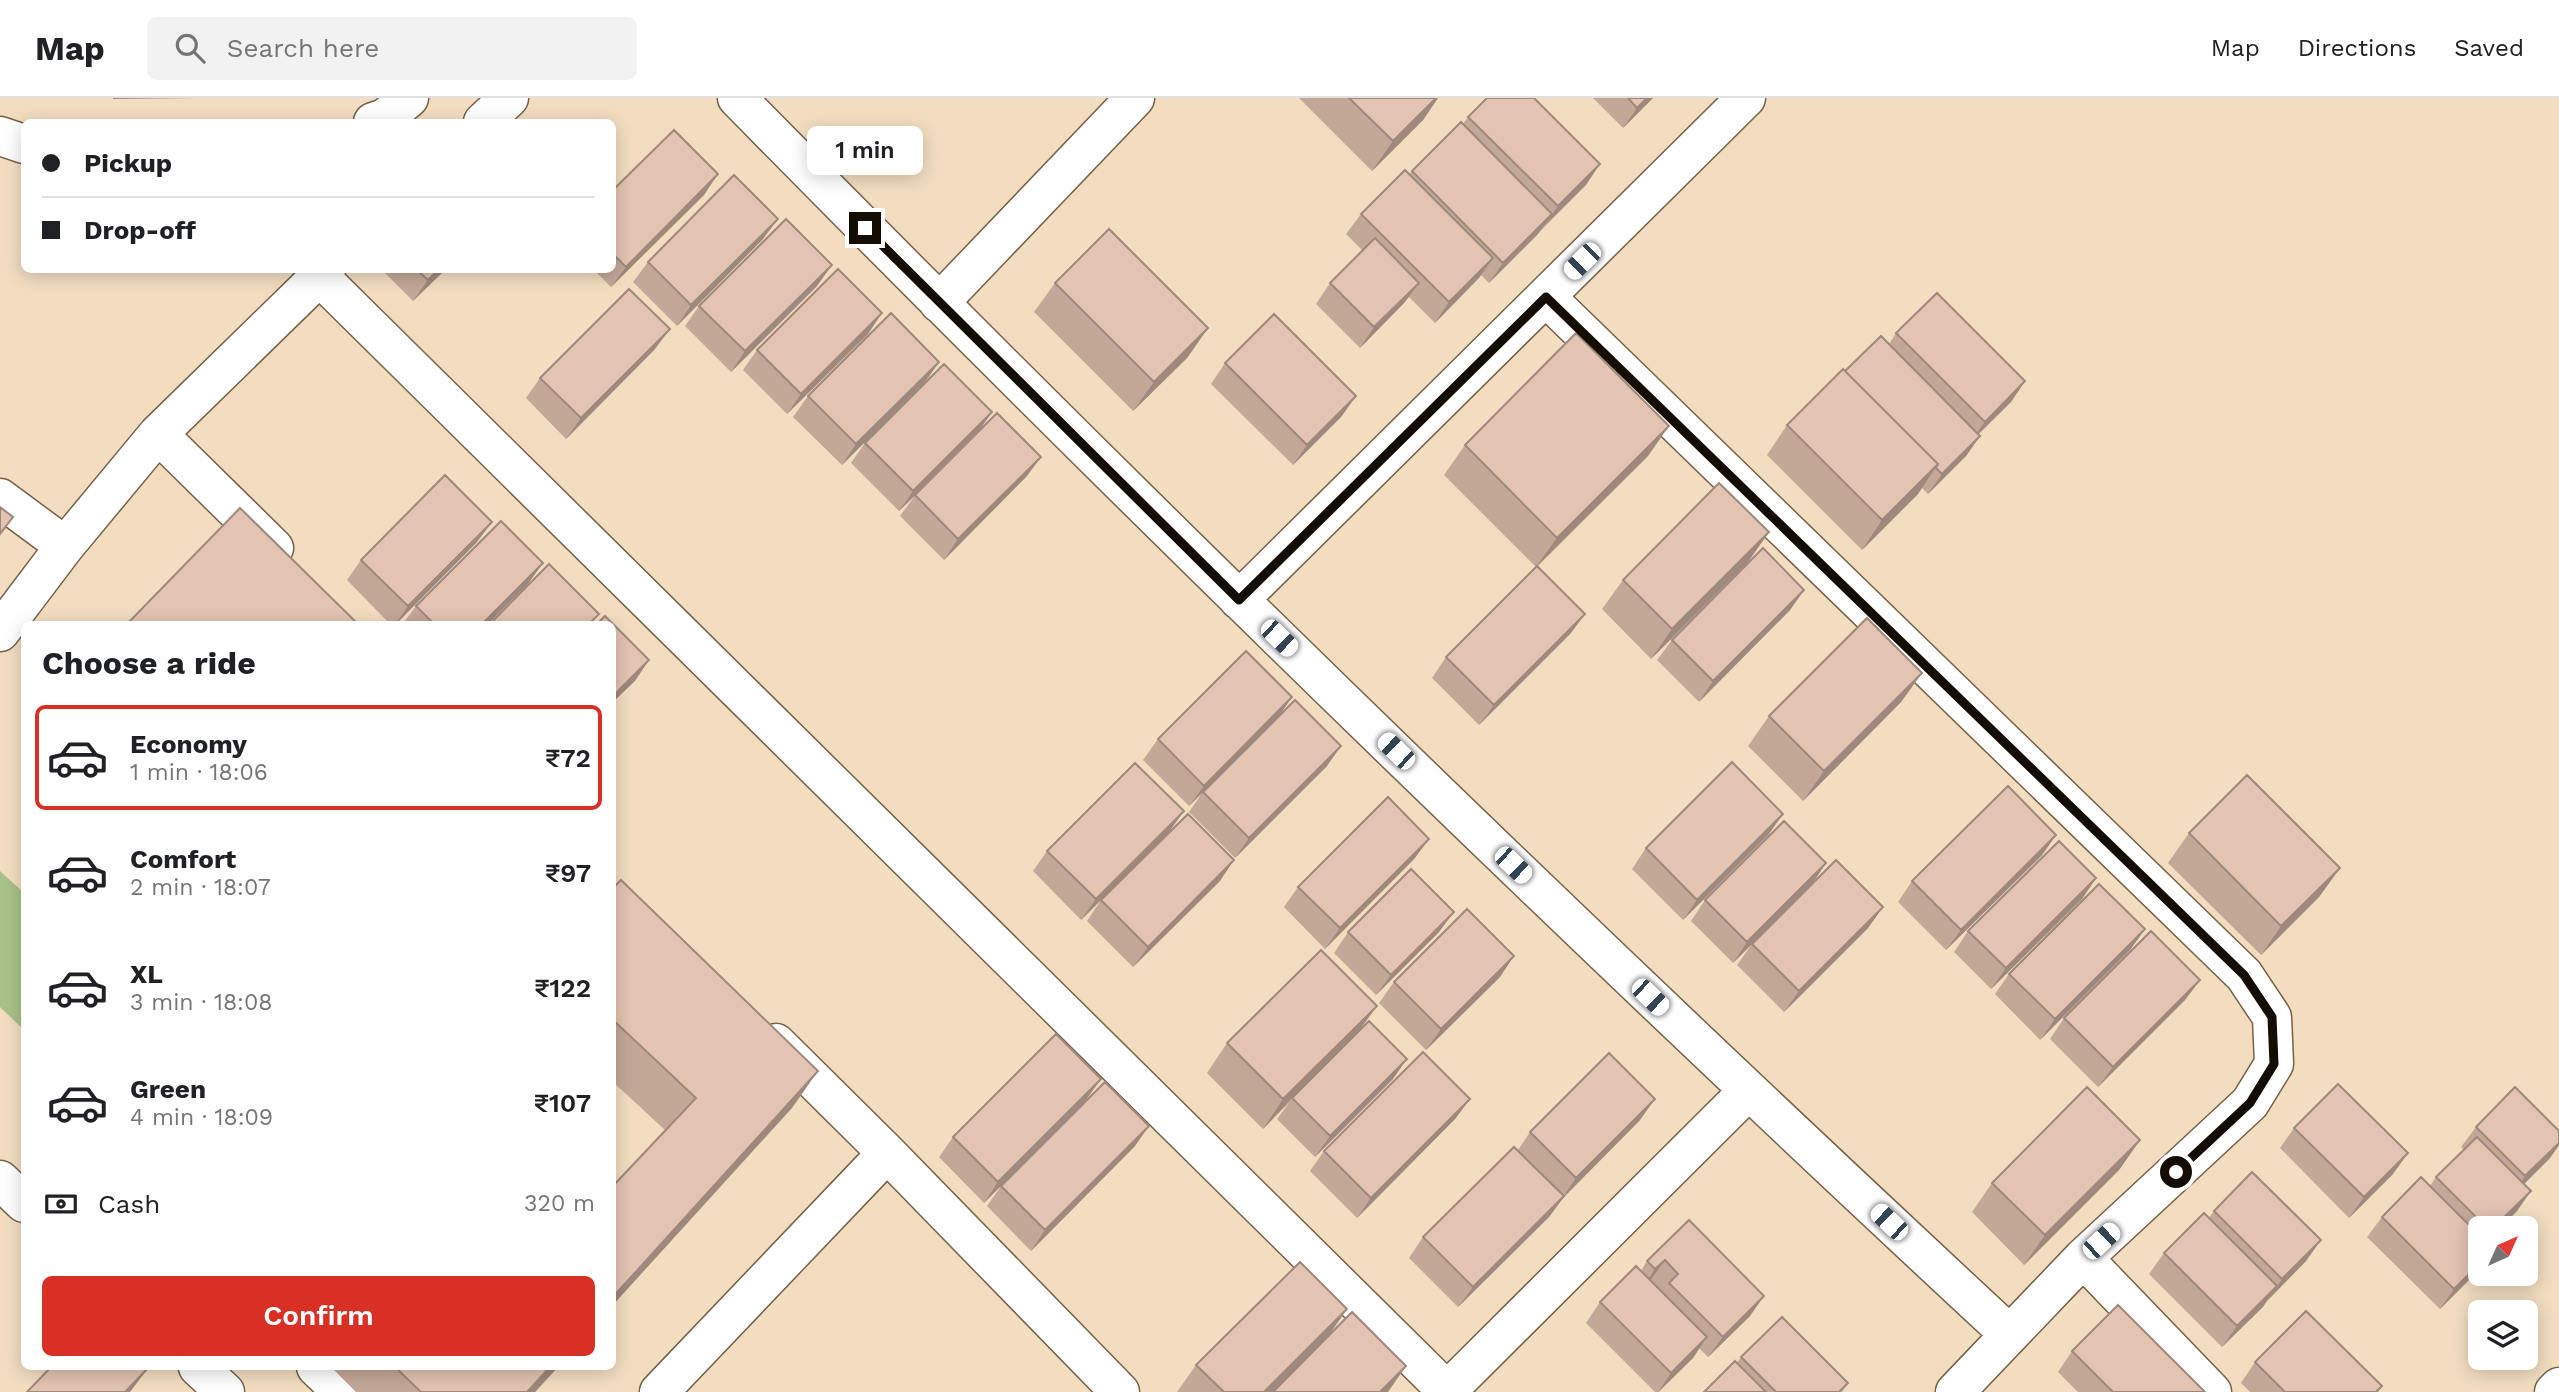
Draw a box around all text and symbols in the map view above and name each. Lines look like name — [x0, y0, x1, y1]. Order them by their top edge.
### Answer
search box — [147, 17, 637, 80]
text: Map — [35, 29, 105, 68]
icon: search — [171, 29, 209, 67]
text: Search here — [227, 33, 379, 63]
text: Map — [2211, 34, 2260, 62]
text: Directions — [2298, 34, 2416, 62]
text: Saved — [2454, 34, 2524, 62]
callout: 1 min — [807, 127, 923, 176]
text: 1 min — [835, 137, 895, 164]
text: Pickup — [84, 148, 172, 178]
route end — [849, 212, 881, 244]
text: Drop-off — [84, 215, 196, 245]
car — [1560, 239, 1605, 283]
car — [1257, 616, 1302, 660]
text: Choose a ride — [42, 644, 256, 682]
icon: car — [46, 726, 109, 789]
text: Economy — [130, 729, 247, 759]
car — [1374, 729, 1419, 773]
text: ₹72 — [545, 743, 591, 773]
text: 1 min · 18:06 — [130, 759, 268, 786]
icon: car — [46, 841, 109, 904]
car — [1491, 843, 1536, 887]
text: Comfort — [130, 844, 236, 874]
text: ₹97 — [545, 858, 591, 888]
text: 2 min · 18:07 — [130, 874, 271, 901]
icon: car — [46, 956, 109, 1019]
text: XL — [130, 959, 163, 989]
text: ₹122 — [534, 973, 591, 1003]
car — [1628, 975, 1673, 1019]
text: 3 min · 18:08 — [130, 989, 272, 1016]
icon: car — [46, 1071, 109, 1134]
text: Green — [130, 1074, 206, 1104]
text: ₹107 — [534, 1088, 591, 1118]
text: 4 min · 18:09 — [130, 1104, 273, 1131]
route start — [2160, 1156, 2192, 1188]
icon: cash — [42, 1185, 80, 1223]
text: Cash — [98, 1189, 160, 1219]
text: 320 m — [524, 1190, 595, 1217]
car — [1867, 1200, 1912, 1244]
north arrow — [2468, 1216, 2538, 1286]
map controls — [2468, 1216, 2538, 1370]
car — [2079, 1219, 2124, 1263]
button: Confirm — [42, 1276, 595, 1356]
button: layers — [2468, 1300, 2538, 1370]

